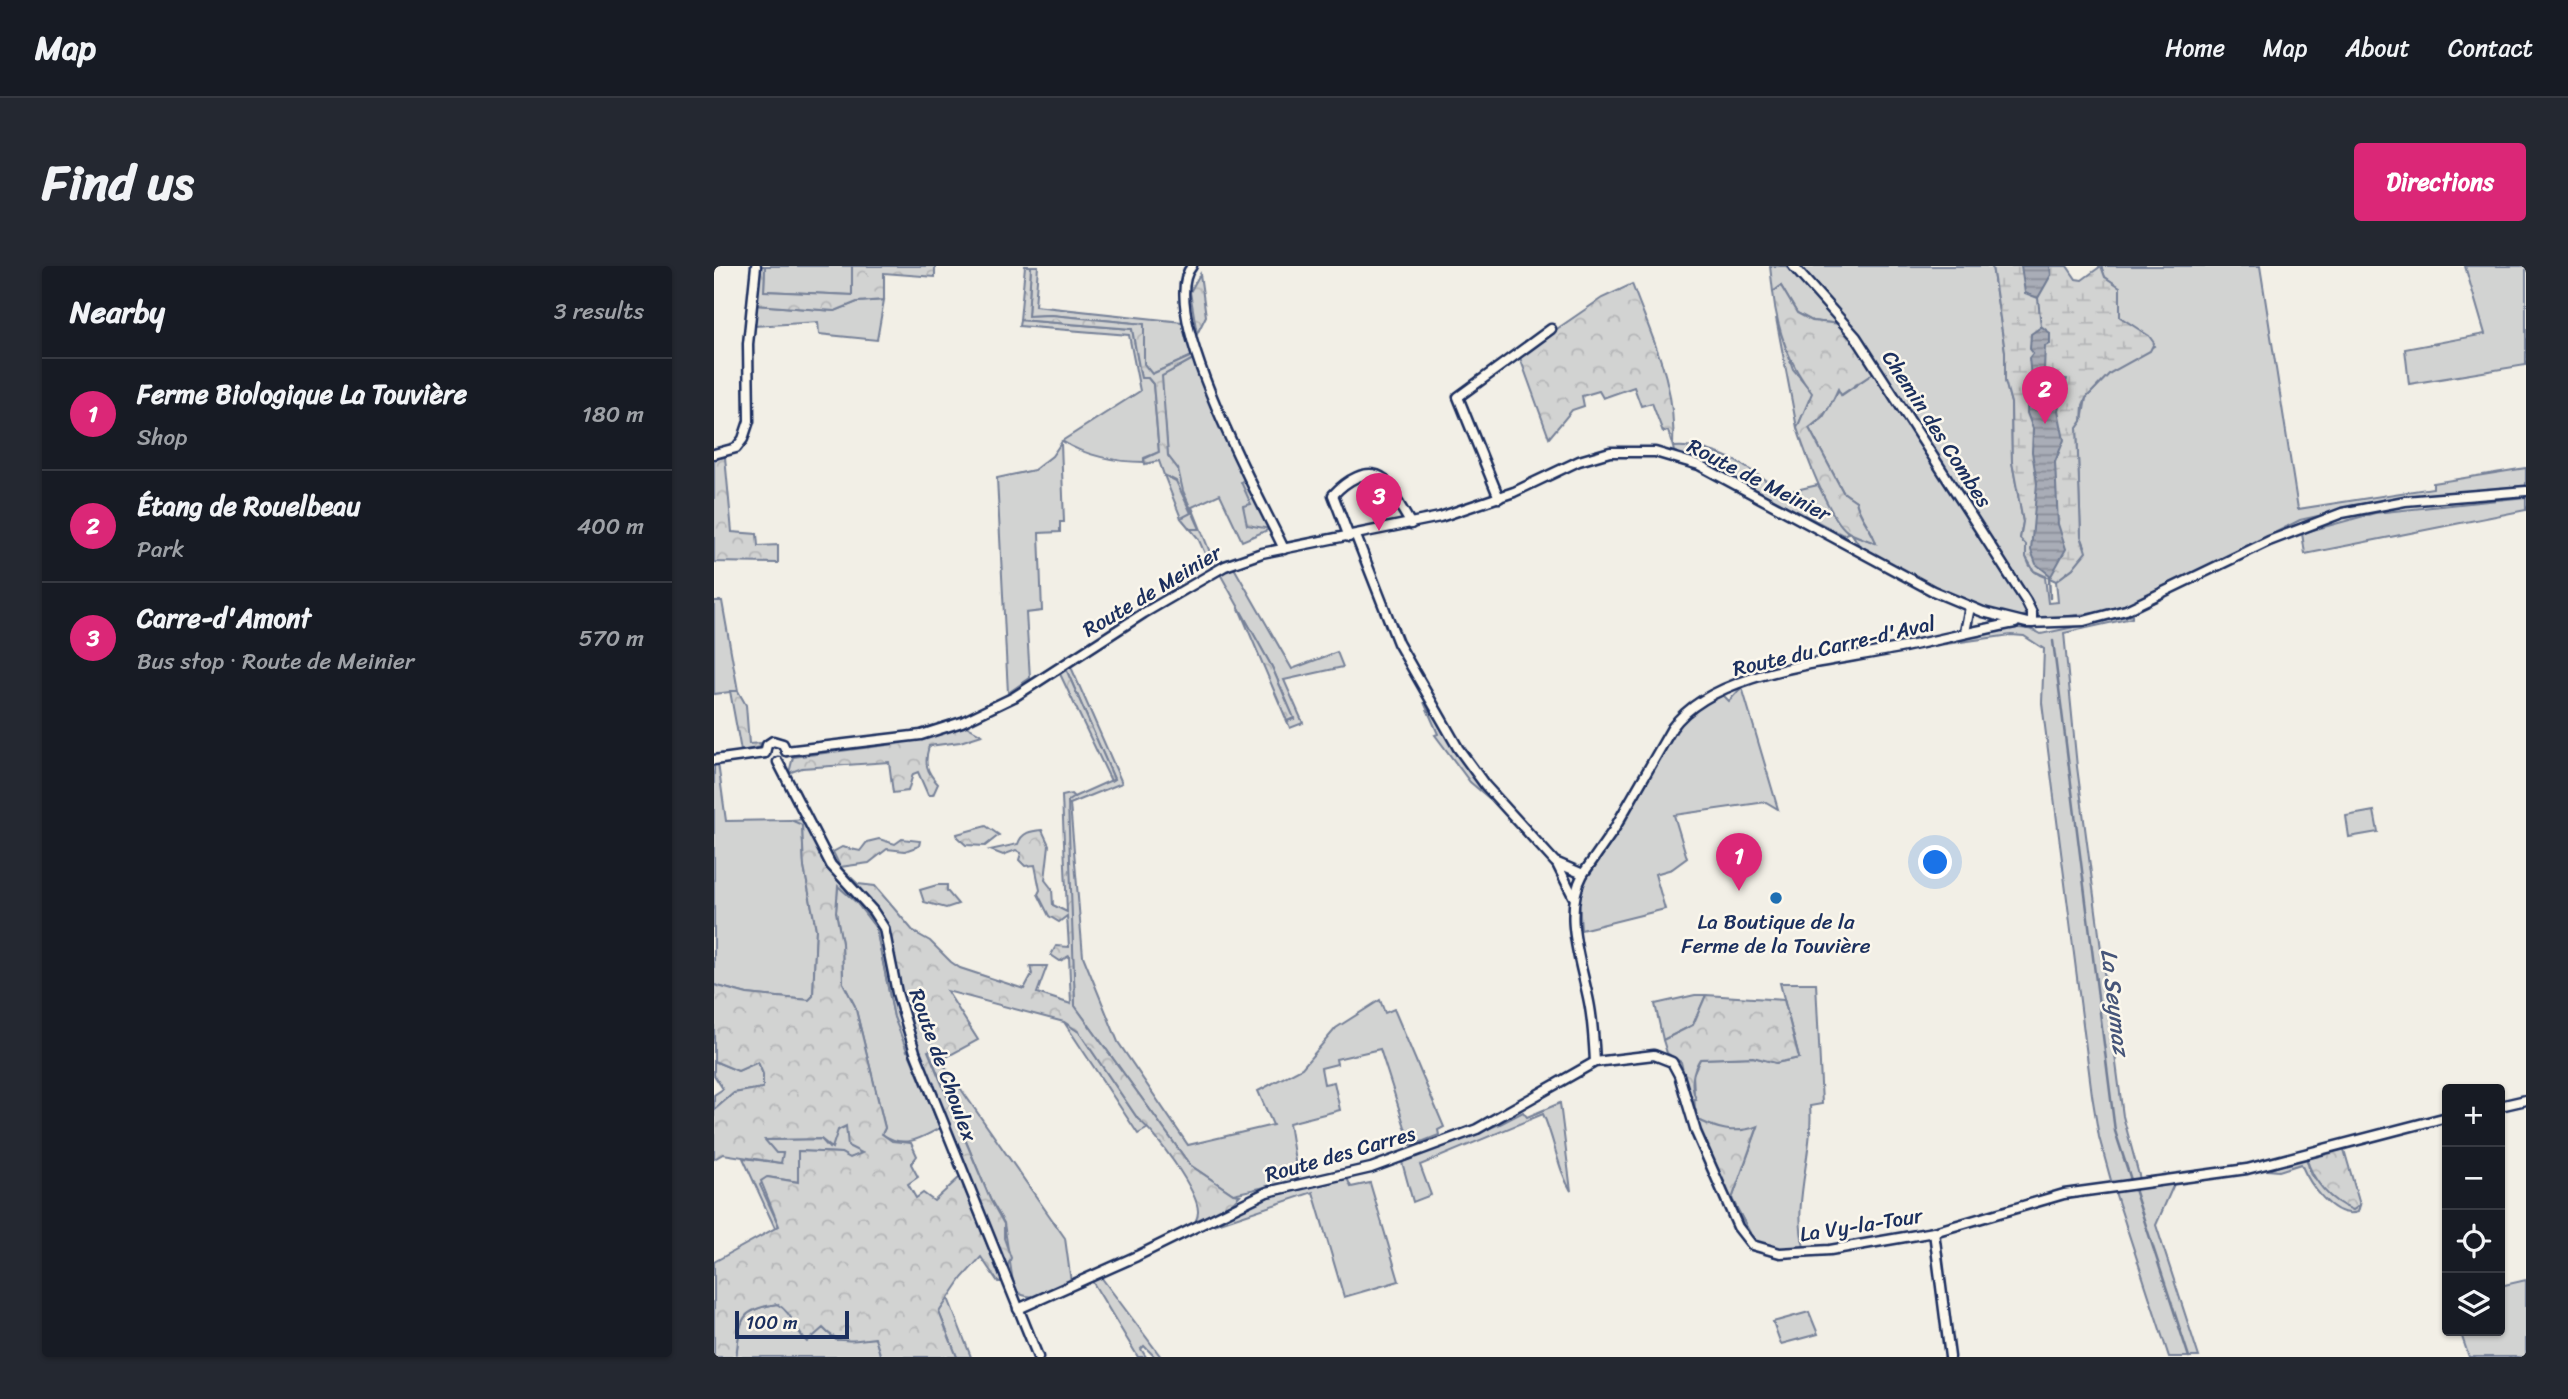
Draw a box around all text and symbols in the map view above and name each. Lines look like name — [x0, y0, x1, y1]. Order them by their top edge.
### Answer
text: Map — [35, 19, 96, 77]
text: Home — [2165, 27, 2225, 69]
text: Map — [2263, 27, 2307, 69]
text: About — [2345, 27, 2410, 69]
text: Contact — [2448, 27, 2533, 69]
text: Find us — [42, 139, 194, 226]
button: Directions — [2354, 143, 2526, 221]
text: Nearby — [70, 285, 165, 339]
text: 3 results — [554, 291, 644, 332]
street label: Chemin des Combes — [1872, 342, 2003, 516]
pin: 2 — [2022, 366, 2068, 424]
text: Ferme Biologique La Touvière — [137, 371, 467, 417]
text: 1 — [88, 394, 98, 435]
text: 180 m — [582, 394, 644, 435]
text: Shop — [137, 417, 187, 458]
street label: Route de Meinier — [1680, 427, 1839, 533]
pin: 3 — [1356, 473, 1402, 531]
text: Étang de Rouelbeau — [137, 483, 360, 529]
text: 2 — [86, 506, 100, 547]
text: 400 m — [577, 506, 644, 547]
text: Park — [137, 529, 184, 570]
street label: Route de Meinier — [1075, 534, 1230, 648]
text: Carre-d'Amont — [137, 595, 311, 641]
street label: Route du Carre-d'Aval — [1729, 604, 1940, 688]
text: 3 — [87, 618, 99, 659]
text: 570 m — [579, 618, 644, 659]
text: Bus stop · Route de Meinier — [137, 641, 414, 682]
pin: 1 — [1716, 833, 1762, 891]
your location — [1918, 845, 1952, 879]
marker: La Boutique de la Ferme de la Touvière — [1768, 890, 1784, 906]
place label: La Boutique de la Ferme de la Touvière — [1681, 903, 1871, 965]
water label: La Seymaz — [2088, 947, 2142, 1060]
street label: Route de Choulex — [898, 983, 988, 1147]
map controls — [2442, 1084, 2505, 1336]
button: + — [2442, 1084, 2505, 1147]
street label: Route des Carres — [1260, 1114, 1420, 1194]
button: − — [2442, 1147, 2505, 1210]
street label: La Vy-la-Tour — [1797, 1196, 1927, 1253]
button: locate — [2442, 1210, 2505, 1273]
button: layers — [2442, 1273, 2505, 1336]
text: 100 m — [746, 1306, 798, 1339]
scale bar — [735, 1308, 849, 1340]

